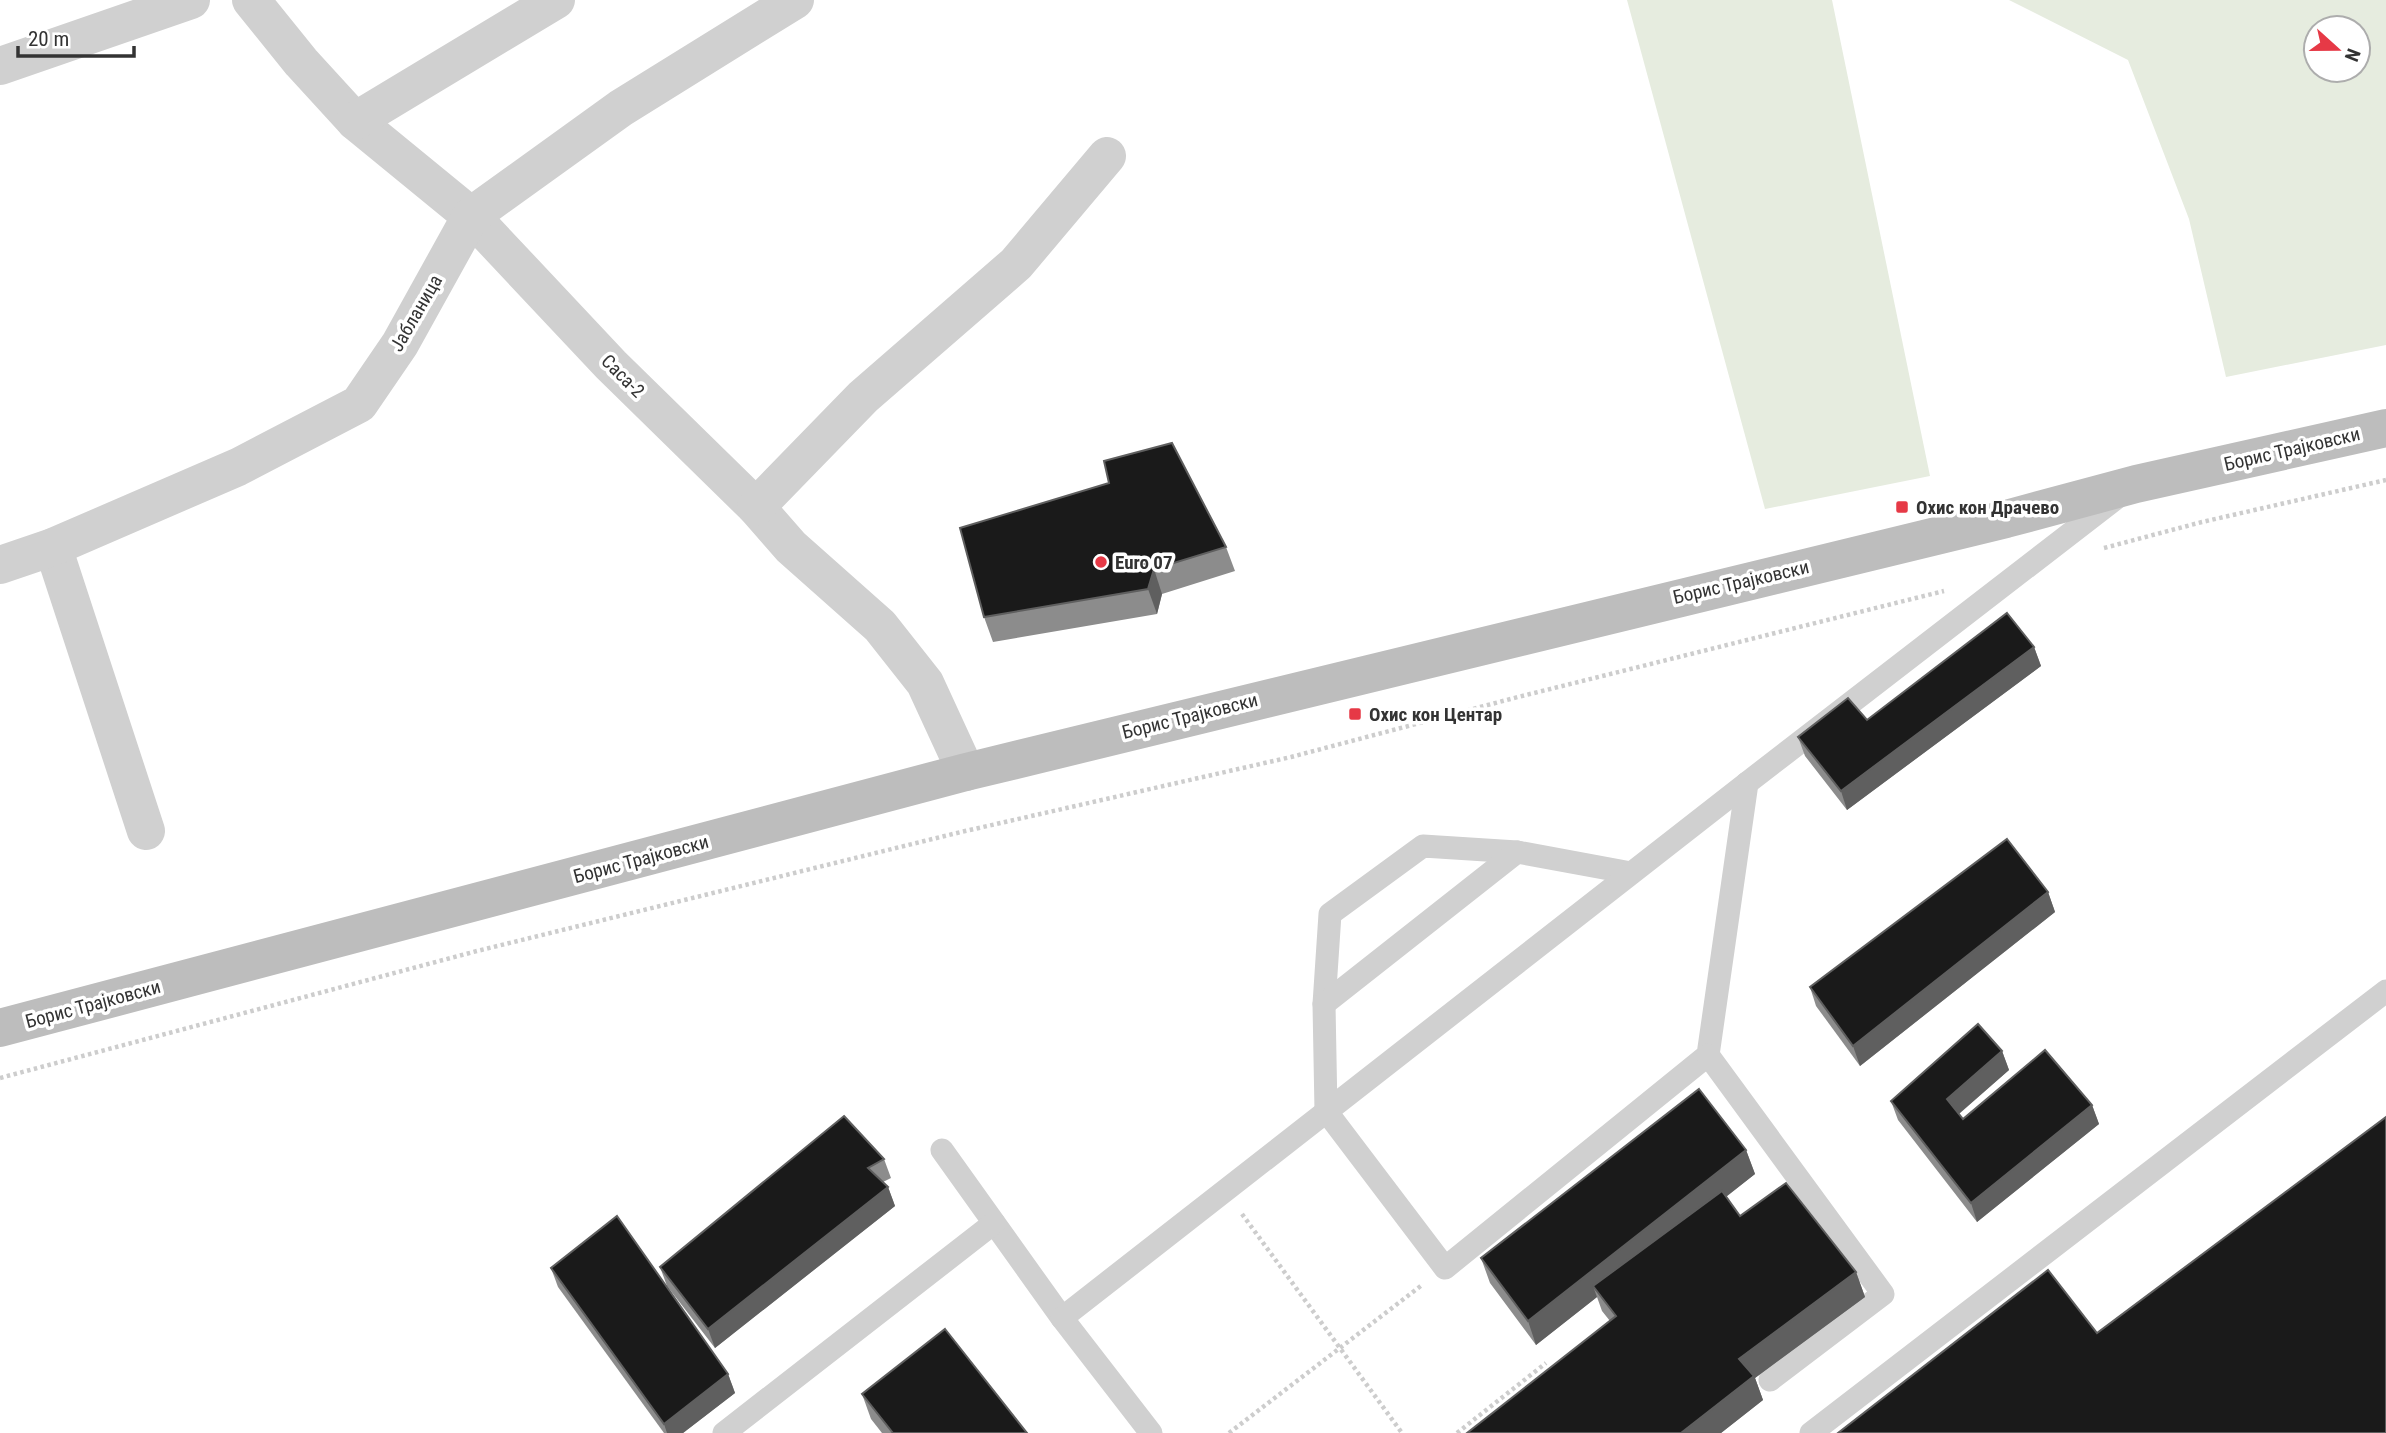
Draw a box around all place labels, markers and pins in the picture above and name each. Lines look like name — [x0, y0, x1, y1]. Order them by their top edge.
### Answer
place label: Охис кон Драчево — [1916, 496, 2059, 519]
marker: Охис кон Драчево — [1894, 499, 1910, 515]
place label: Euro 07 — [1115, 551, 1173, 574]
marker: Euro 07 — [1093, 554, 1109, 570]
place label: Охис кон Центар — [1369, 703, 1502, 726]
marker: Охис кон Центар — [1347, 706, 1363, 722]

